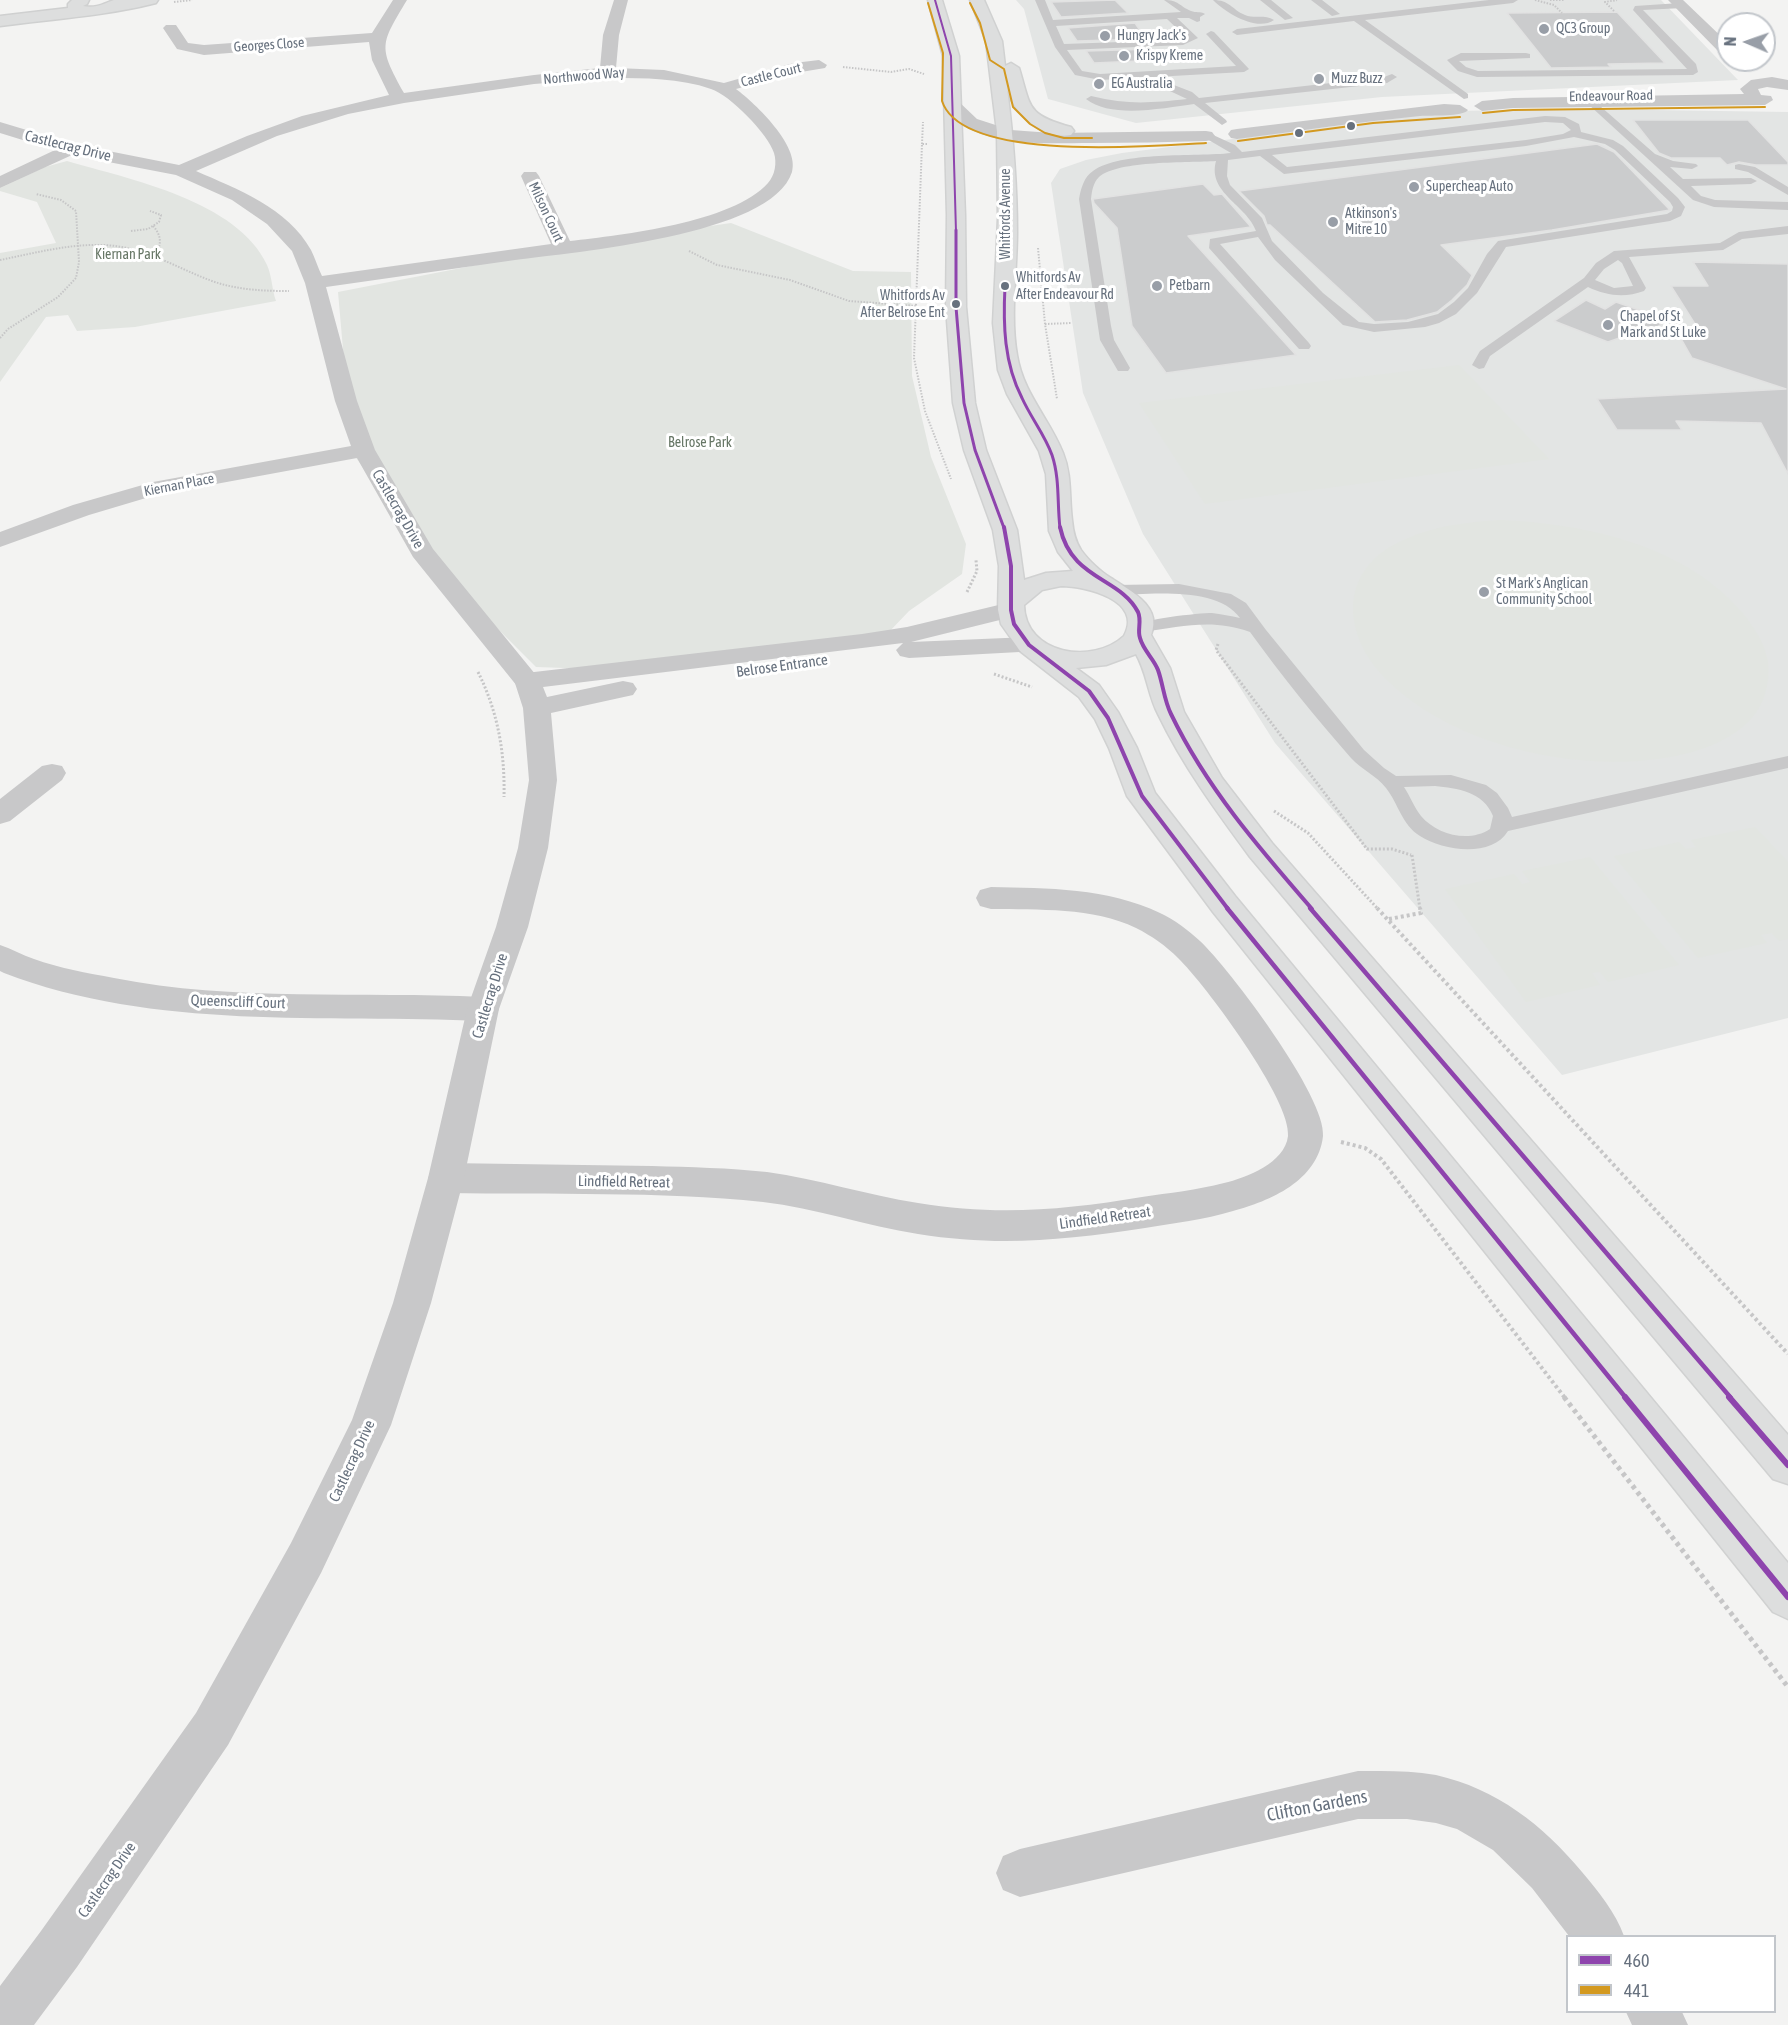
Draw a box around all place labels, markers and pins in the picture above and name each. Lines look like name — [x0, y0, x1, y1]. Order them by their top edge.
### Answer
place label: QC3 Group — [1556, 21, 1611, 37]
marker: QC3 Group — [1537, 22, 1551, 36]
place label: Hungry Jack's — [1117, 28, 1186, 44]
marker: Hungry Jack's — [1098, 29, 1112, 43]
place label: Krispy Kreme — [1136, 48, 1203, 64]
marker: Krispy Kreme — [1117, 49, 1131, 63]
place label: Muzz Buzz — [1331, 71, 1383, 87]
marker: Muzz Buzz — [1312, 72, 1326, 86]
place label: EG Australia — [1111, 76, 1173, 92]
marker: EG Australia — [1092, 77, 1106, 91]
unlabelled marker — [1345, 120, 1357, 132]
unlabelled marker — [1293, 127, 1305, 139]
place label: Supercheap Auto — [1426, 179, 1513, 195]
marker: Supercheap Auto — [1407, 180, 1421, 194]
place label: Atkinson's Mitre 10 — [1345, 206, 1397, 238]
marker: Atkinson's Mitre 10 — [1326, 215, 1340, 229]
place label: Whitfords Av After Endeavour Rd — [1016, 270, 1114, 302]
place label: Petbarn — [1169, 278, 1210, 294]
marker: Petbarn — [1150, 279, 1164, 293]
marker: Whitfords Av After Endeavour Rd — [999, 280, 1011, 292]
place label: Whitfords Av After Belrose Ent — [861, 288, 945, 320]
marker: Whitfords Av After Belrose Ent — [950, 298, 962, 310]
place label: Chapel of St Mark and St Luke — [1620, 309, 1706, 342]
marker: Chapel of St Mark and St Luke — [1601, 318, 1615, 332]
place label: St Mark's Anglican Community School — [1496, 576, 1592, 608]
marker: St Mark's Anglican Community School — [1477, 585, 1491, 599]

